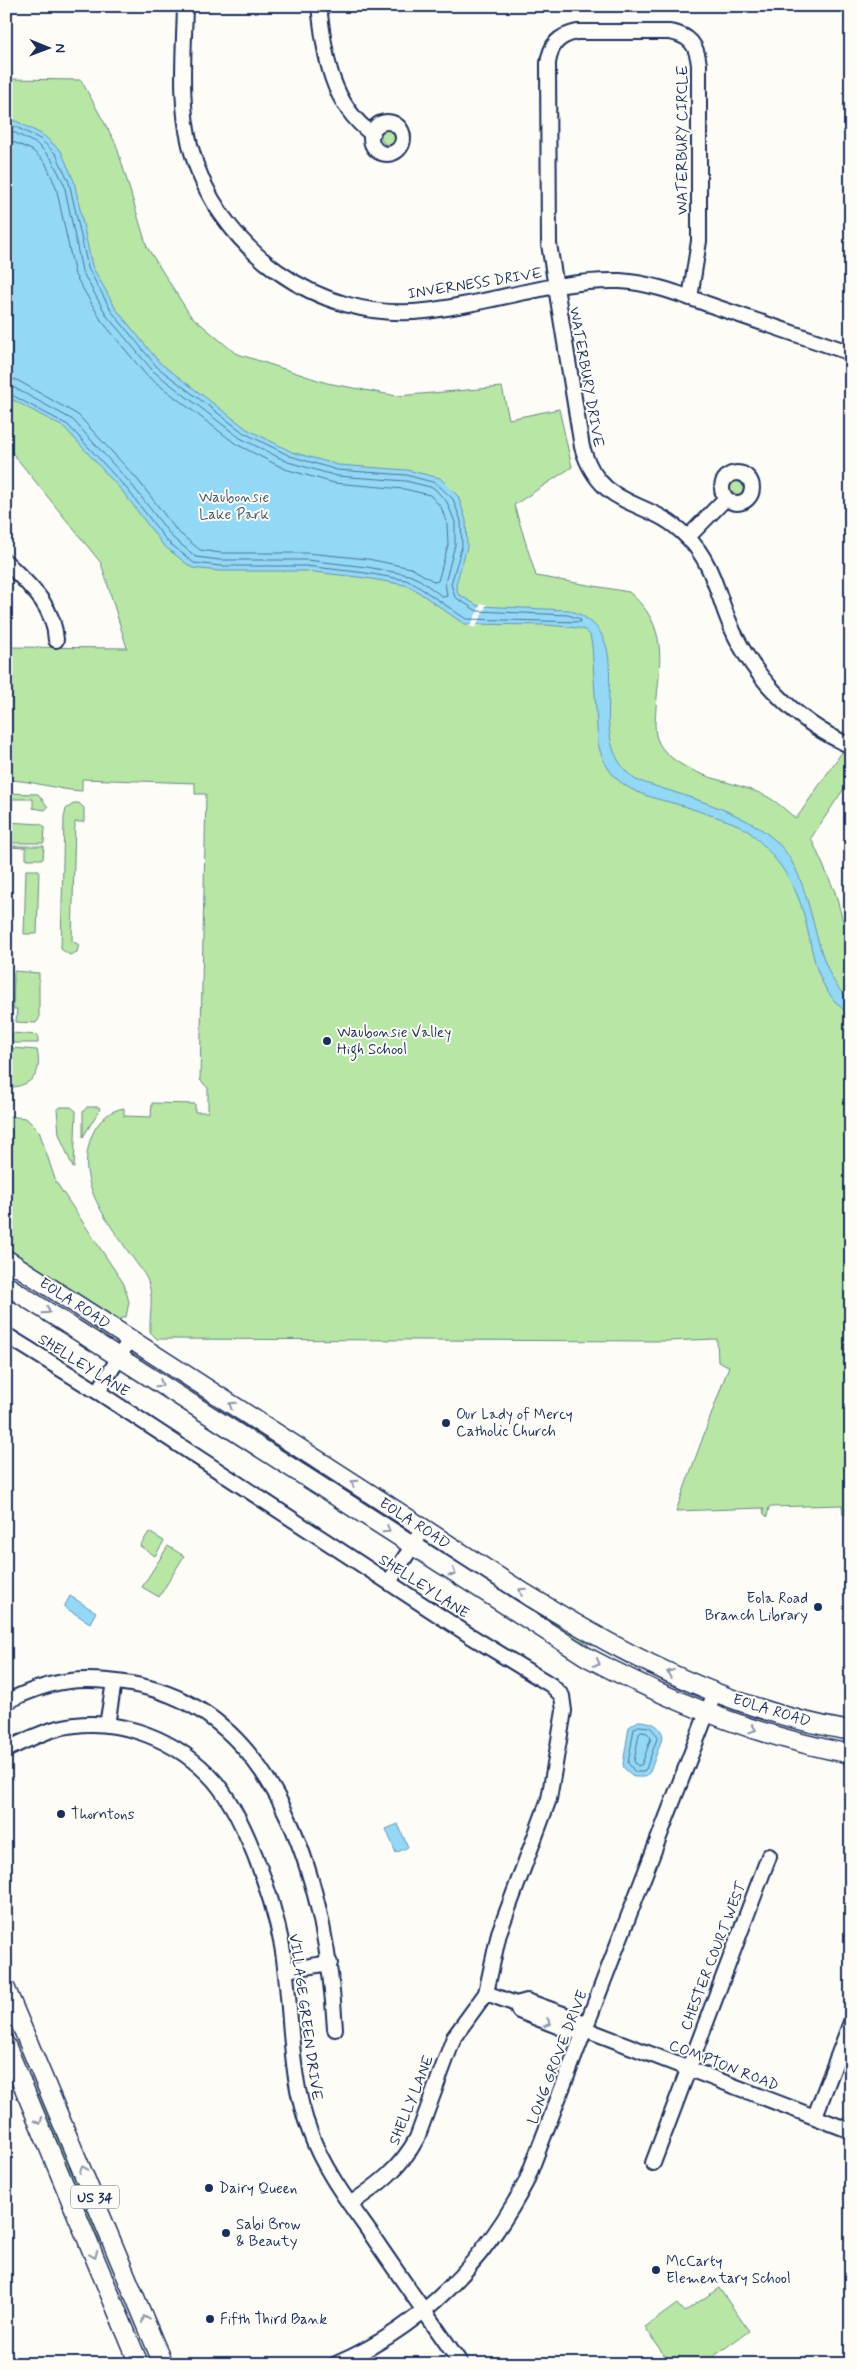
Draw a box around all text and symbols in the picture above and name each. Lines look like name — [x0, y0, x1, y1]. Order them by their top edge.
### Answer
north arrow — [22, 22, 72, 72]
text: N — [51, 43, 69, 53]
street label: WATERBURY CIRCLE — [673, 65, 693, 215]
street label: INVERNESS DRIVE — [406, 263, 544, 304]
street label: WATERBURY DRIVE — [564, 305, 608, 449]
park label: Waubonsie Lake Park — [199, 488, 269, 525]
place label: Waubonsie Valley High School — [337, 1023, 451, 1061]
marker: Waubonsie Valley High School — [321, 1035, 333, 1047]
street label: EOLA ROAD — [35, 1274, 114, 1334]
one-way arrow — [42, 1305, 51, 1315]
street label: SHELLEY LANE — [34, 1330, 133, 1402]
one-way arrow — [155, 1378, 164, 1387]
one-way arrow — [229, 1401, 238, 1411]
place label: Our Lady of Mercy Catholic Church — [456, 1405, 573, 1442]
marker: Our Lady of Mercy Catholic Church — [440, 1417, 452, 1429]
one-way arrow — [350, 1480, 359, 1489]
street label: EOLA ROAD — [375, 1494, 454, 1554]
one-way arrow — [382, 1524, 391, 1534]
street label: SHELLEY LANE — [374, 1550, 473, 1624]
one-way arrow — [448, 1567, 457, 1577]
one-way arrow — [518, 1588, 527, 1598]
place label: Eola Road Branch Library — [705, 1589, 808, 1626]
marker: Eola Road Branch Library — [812, 1601, 824, 1613]
one-way arrow — [592, 1656, 601, 1666]
one-way arrow — [666, 1669, 675, 1680]
street label: EOLA ROAD — [730, 1690, 813, 1732]
one-way arrow — [748, 1723, 756, 1733]
place label: Thorntons — [71, 1805, 135, 1825]
marker: Thorntons — [55, 1808, 67, 1820]
street label: CHESTER COURT WEST — [676, 1878, 752, 2034]
street label: VILLAGE GREEN DRIVE — [283, 1932, 327, 2102]
street label: LONG GROVE DRIVE — [523, 1987, 593, 2127]
one-way arrow — [543, 2017, 552, 2027]
street label: COMPTON ROAD — [666, 2036, 781, 2096]
street label: SHELLY LANE — [385, 2052, 439, 2148]
one-way arrow — [33, 2116, 44, 2125]
one-way arrow — [78, 2165, 88, 2173]
place label: Dairy Queen — [219, 2179, 297, 2199]
marker: Dairy Queen — [203, 2182, 215, 2194]
road number: US 34 — [71, 2186, 119, 2208]
place label: Sabi Brow & Beauty — [236, 2215, 301, 2252]
marker: Sabi Brow & Beauty — [220, 2227, 232, 2239]
one-way arrow — [88, 2250, 98, 2258]
place label: McCarty Elementary School — [666, 2252, 791, 2289]
marker: McCarty Elementary School — [650, 2264, 662, 2276]
place label: Fifth Third Bank — [220, 2310, 328, 2330]
marker: Fifth Third Bank — [204, 2313, 216, 2325]
one-way arrow — [140, 2315, 151, 2324]

